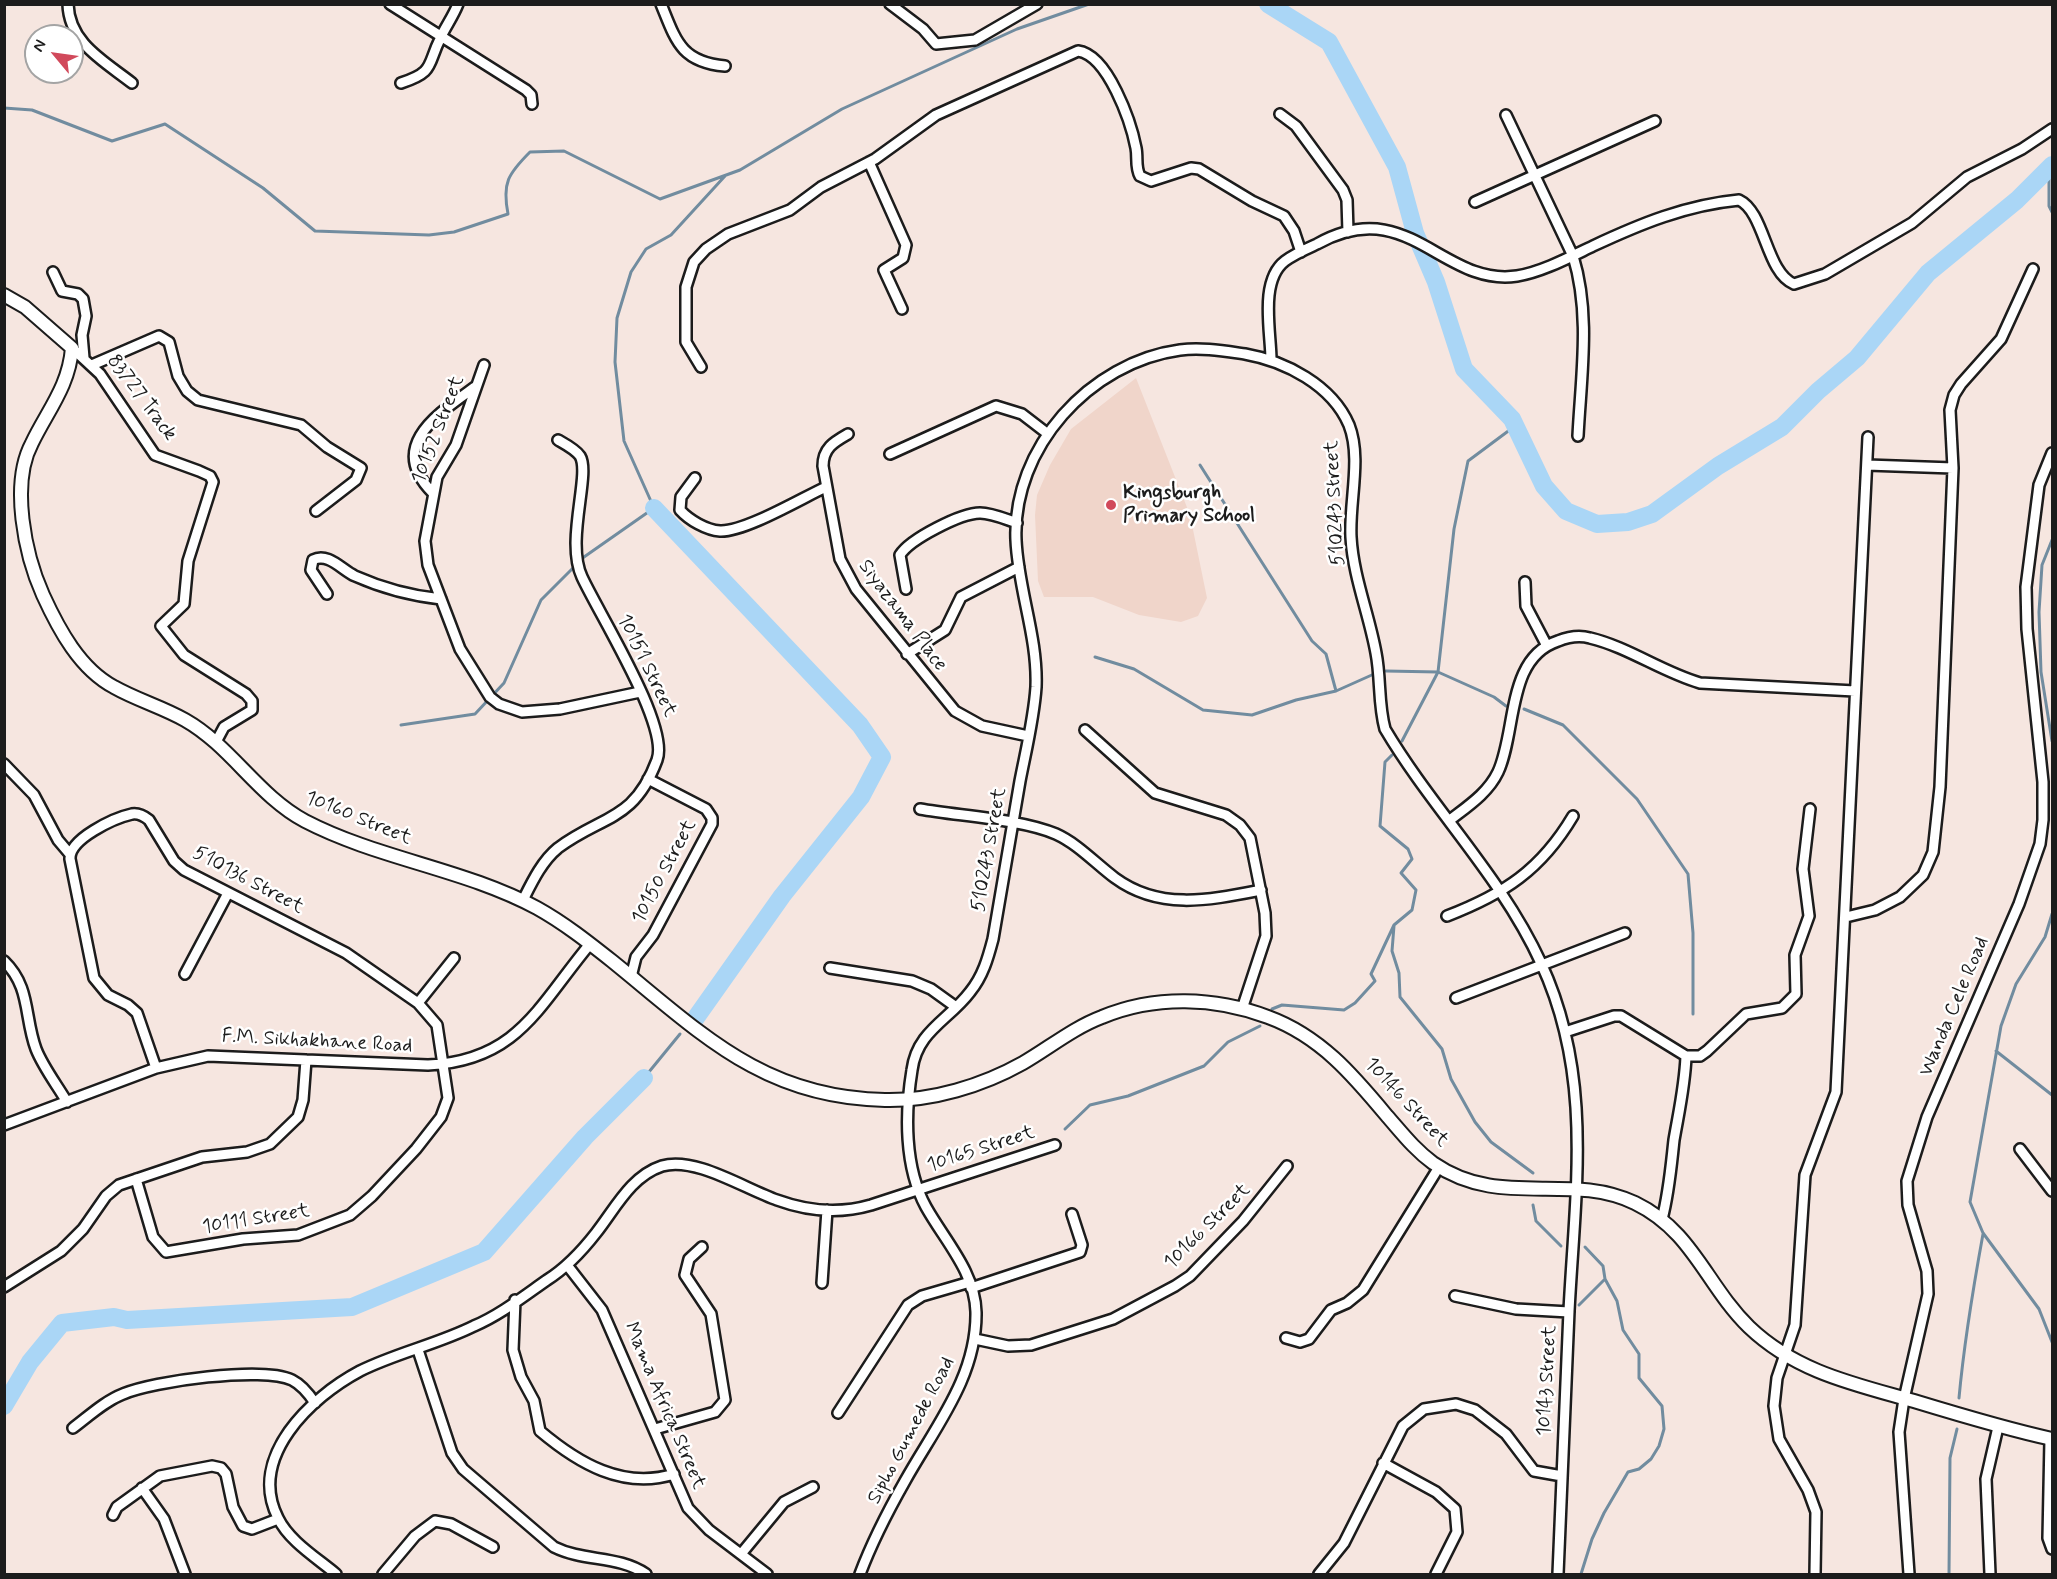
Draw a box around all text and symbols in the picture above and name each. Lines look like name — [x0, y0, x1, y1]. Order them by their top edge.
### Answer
north arrow — [24, 24, 84, 84]
text: N — [28, 36, 51, 56]
street label: 83727 Track — [101, 350, 181, 446]
street label: 10152 Street — [407, 373, 471, 487]
street label: 510243 Street — [1321, 440, 1351, 566]
place label: Kingsburgh Primary School — [1123, 482, 1255, 529]
marker: Kingsburgh Primary School — [1104, 498, 1118, 512]
street label: Siyazama Place — [852, 556, 952, 676]
street label: 10151 Street — [611, 611, 681, 721]
street label: 510243 Street — [967, 786, 1013, 914]
street label: 10160 Street — [301, 787, 415, 851]
street label: 10150 Street — [628, 816, 702, 928]
street label: 510136 Street — [188, 842, 308, 920]
street label: Wanda Cele Road — [1915, 934, 1995, 1080]
street label: F.M. Sikhakhane Road — [221, 1025, 413, 1059]
street label: 10146 Street — [1359, 1053, 1453, 1153]
street label: 10165 Street — [924, 1121, 1038, 1179]
street label: 10166 Street — [1160, 1179, 1256, 1275]
street label: 10111 Street — [201, 1200, 311, 1240]
street label: Mama Africa Street — [618, 1319, 710, 1493]
street label: 10143 Street — [1533, 1325, 1563, 1437]
street label: Sipho Gumede Road — [863, 1353, 961, 1509]

